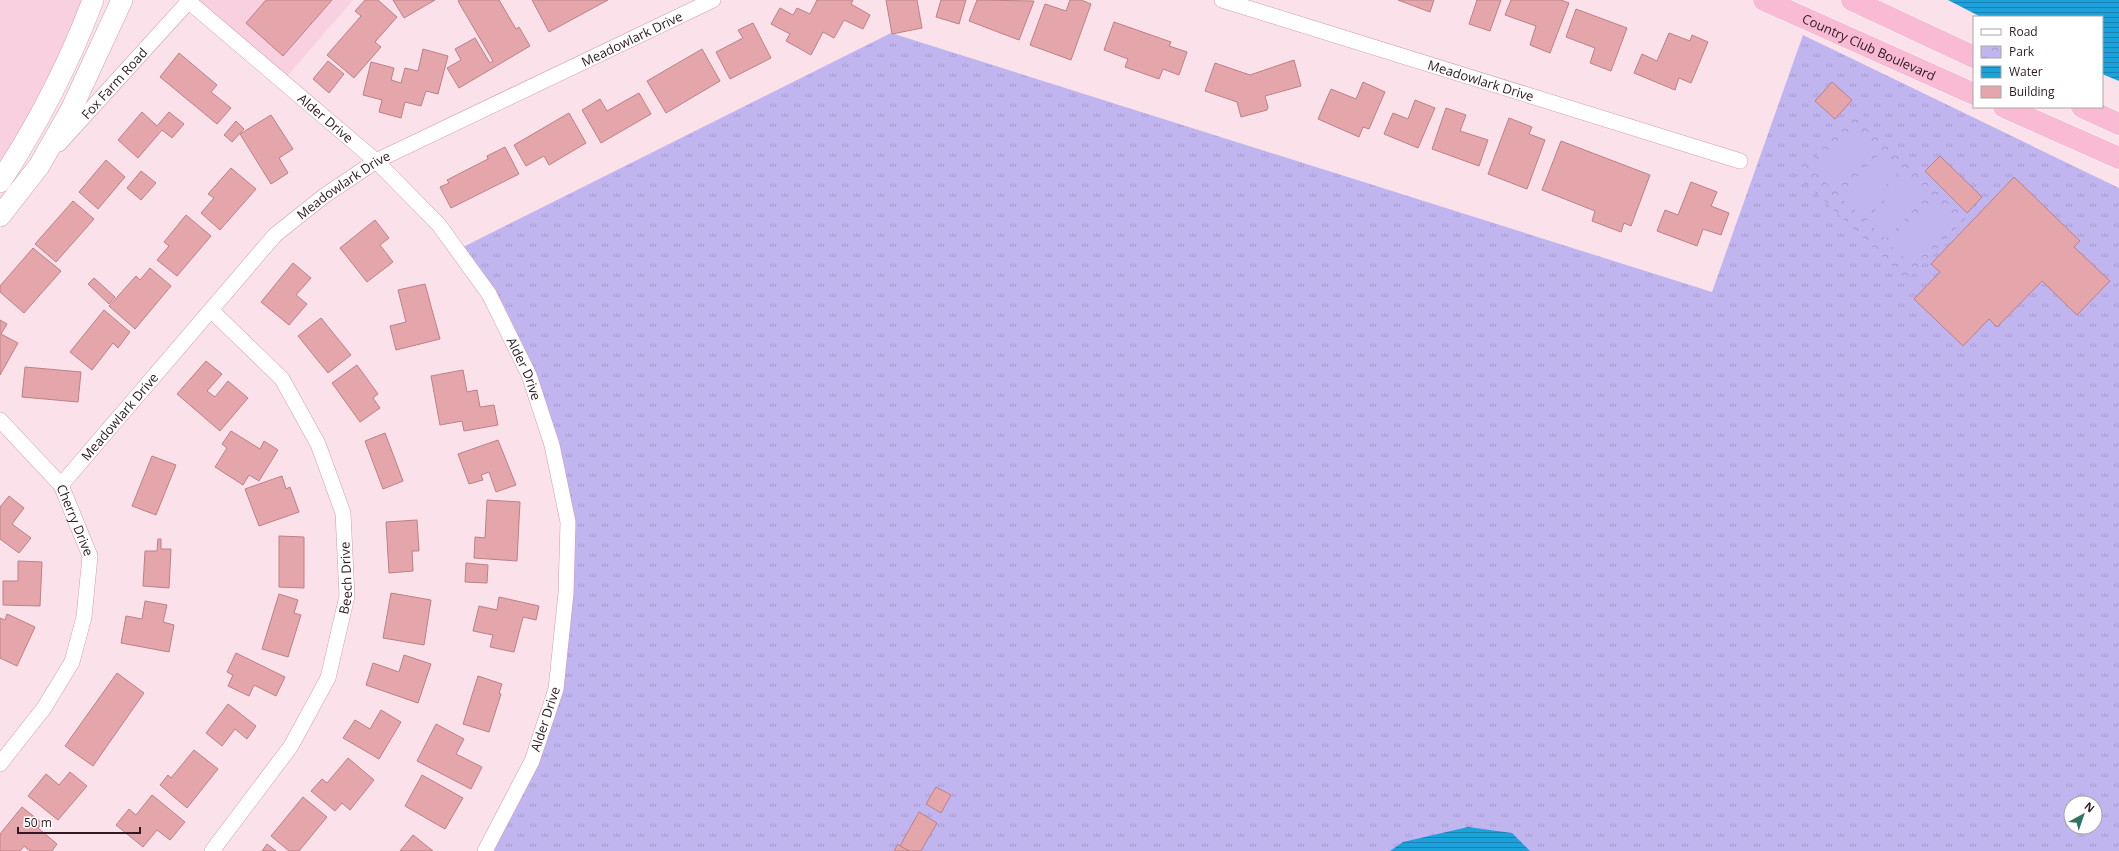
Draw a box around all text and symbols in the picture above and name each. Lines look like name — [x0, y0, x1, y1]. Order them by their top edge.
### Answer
street label: Meadowlark Drive — [578, 7, 685, 71]
street label: Country Club Boulevard — [1799, 9, 1939, 85]
legend — [1973, 16, 2103, 108]
text: Road — [2009, 23, 2038, 40]
text: Park — [2009, 43, 2035, 60]
street label: Fox Farm Road — [77, 44, 151, 123]
street label: Meadowlark Drive — [1426, 56, 1536, 105]
text: Water — [2009, 63, 2043, 80]
text: Building — [2009, 83, 2055, 100]
street label: Alder Drive — [294, 89, 357, 147]
street label: Meadowlark Drive — [293, 147, 393, 223]
street label: Alder Drive — [503, 334, 546, 403]
street label: Meadowlark Drive — [77, 369, 162, 464]
street label: Cherry Drive — [53, 481, 98, 559]
street label: Beech Drive — [334, 541, 356, 616]
street label: Alder Drive — [526, 684, 564, 754]
north arrow — [2063, 795, 2103, 835]
text: N — [2081, 798, 2098, 816]
scale bar — [18, 809, 140, 835]
text: 50 m — [24, 814, 52, 831]

